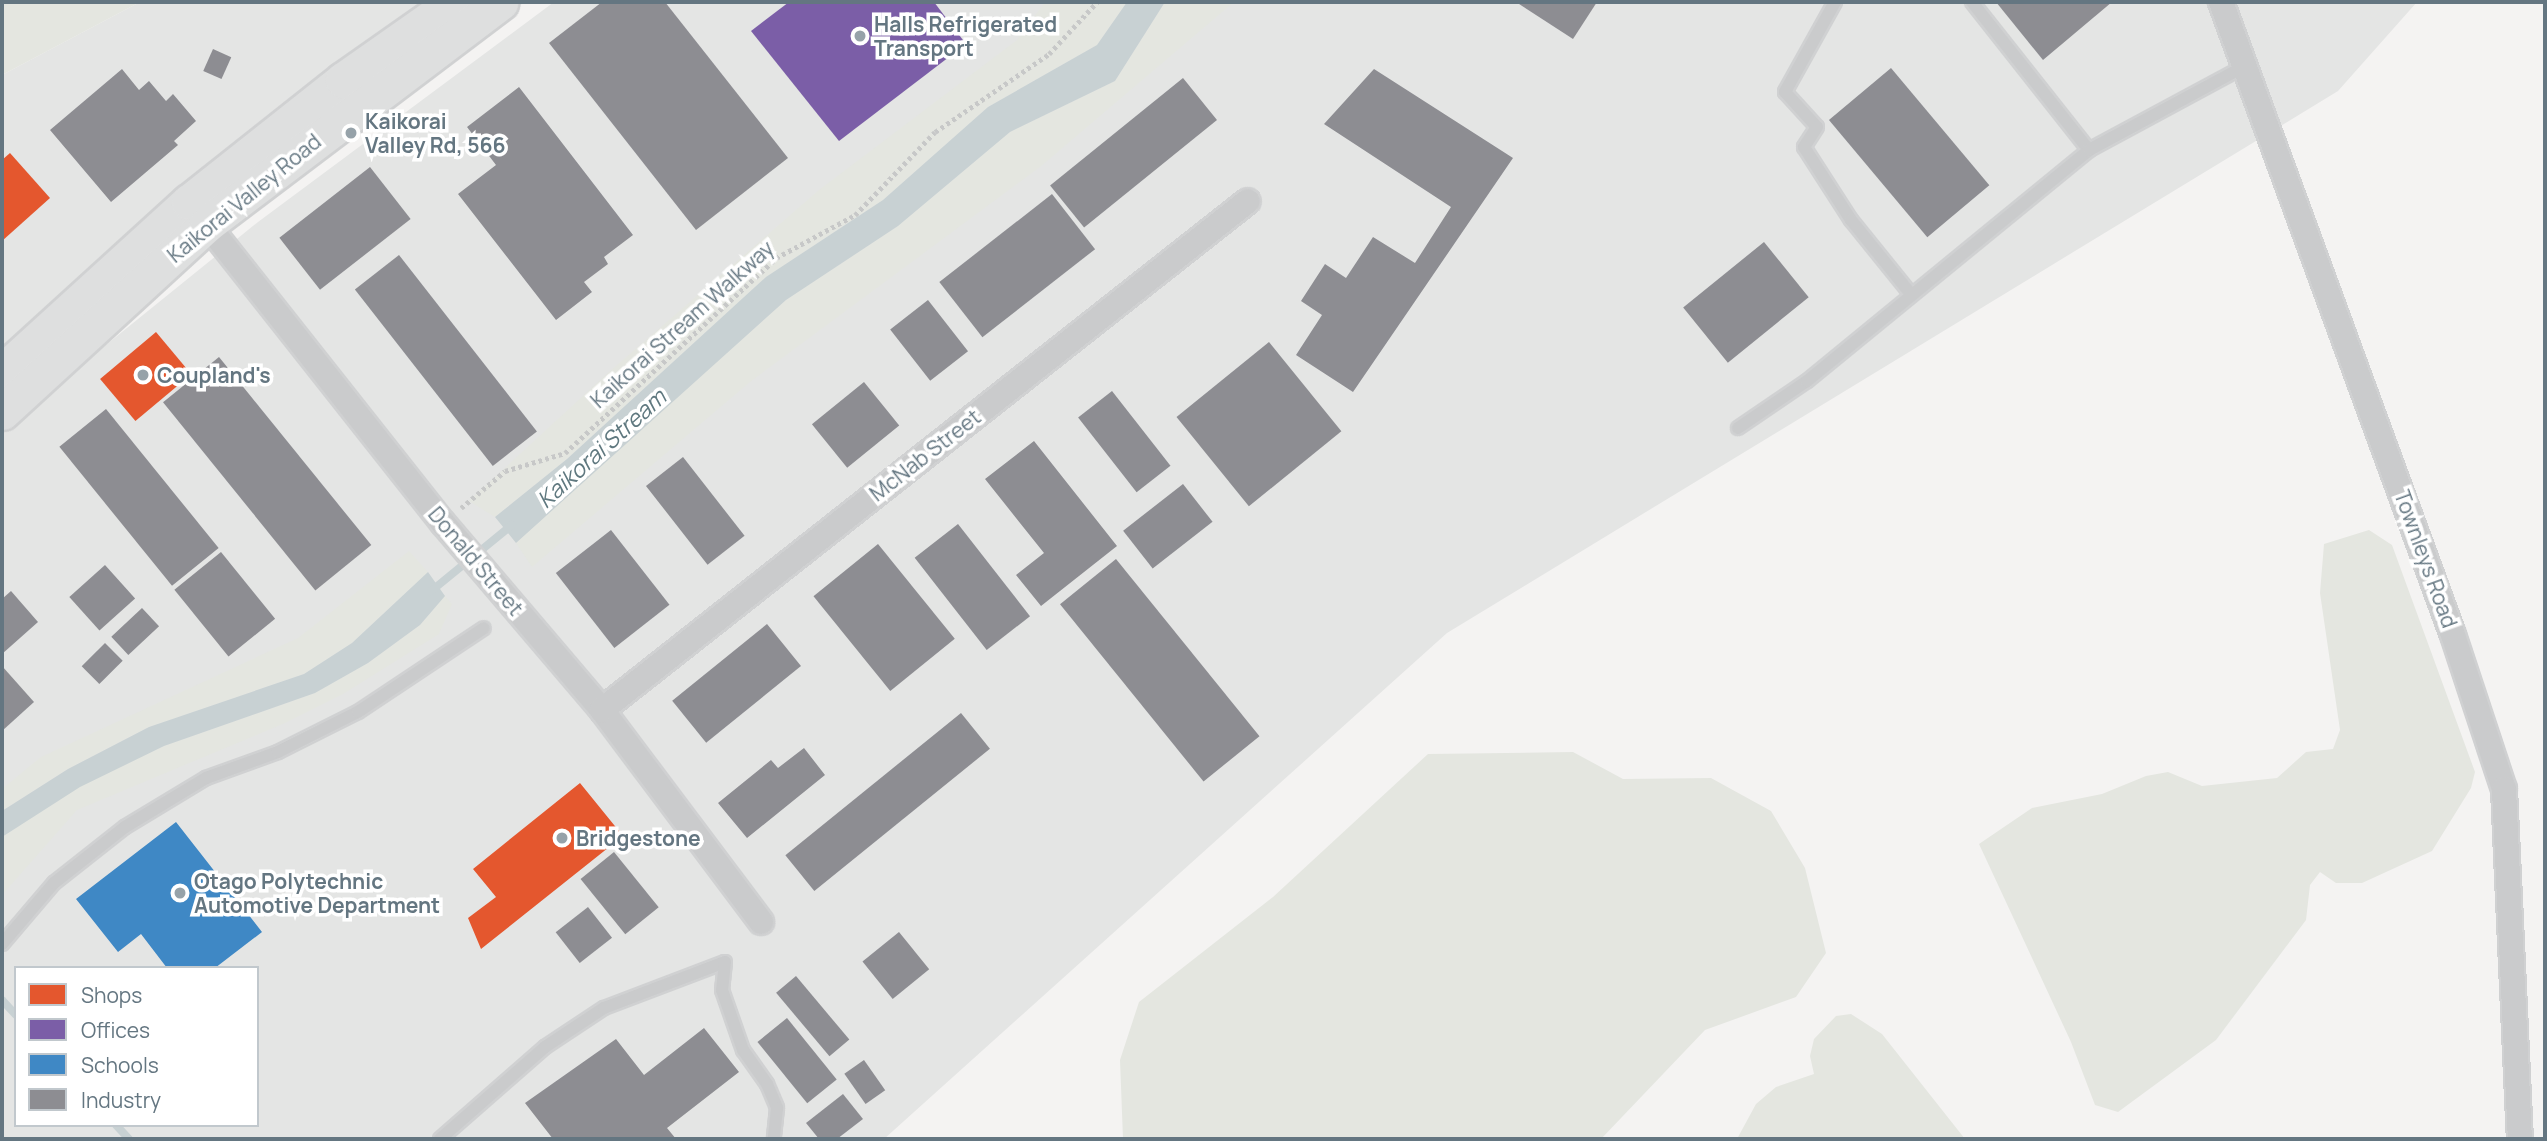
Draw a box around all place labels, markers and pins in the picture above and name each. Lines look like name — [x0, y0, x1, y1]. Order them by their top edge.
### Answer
place label: Halls Refrigerated Transport — [874, 11, 1057, 61]
marker: Halls Refrigerated Transport — [852, 28, 868, 44]
place label: Kaikorai Valley Rd, 566 — [365, 108, 506, 158]
marker: Kaikorai Valley Rd, 566 — [343, 125, 359, 141]
place label: Coupland's — [157, 362, 271, 388]
marker: Coupland's — [135, 367, 151, 383]
place label: Bridgestone — [576, 825, 701, 851]
marker: Bridgestone — [554, 830, 570, 846]
place label: Otago Polytechnic Automotive Department — [194, 868, 440, 918]
marker: Otago Polytechnic Automotive Department — [172, 885, 188, 901]

